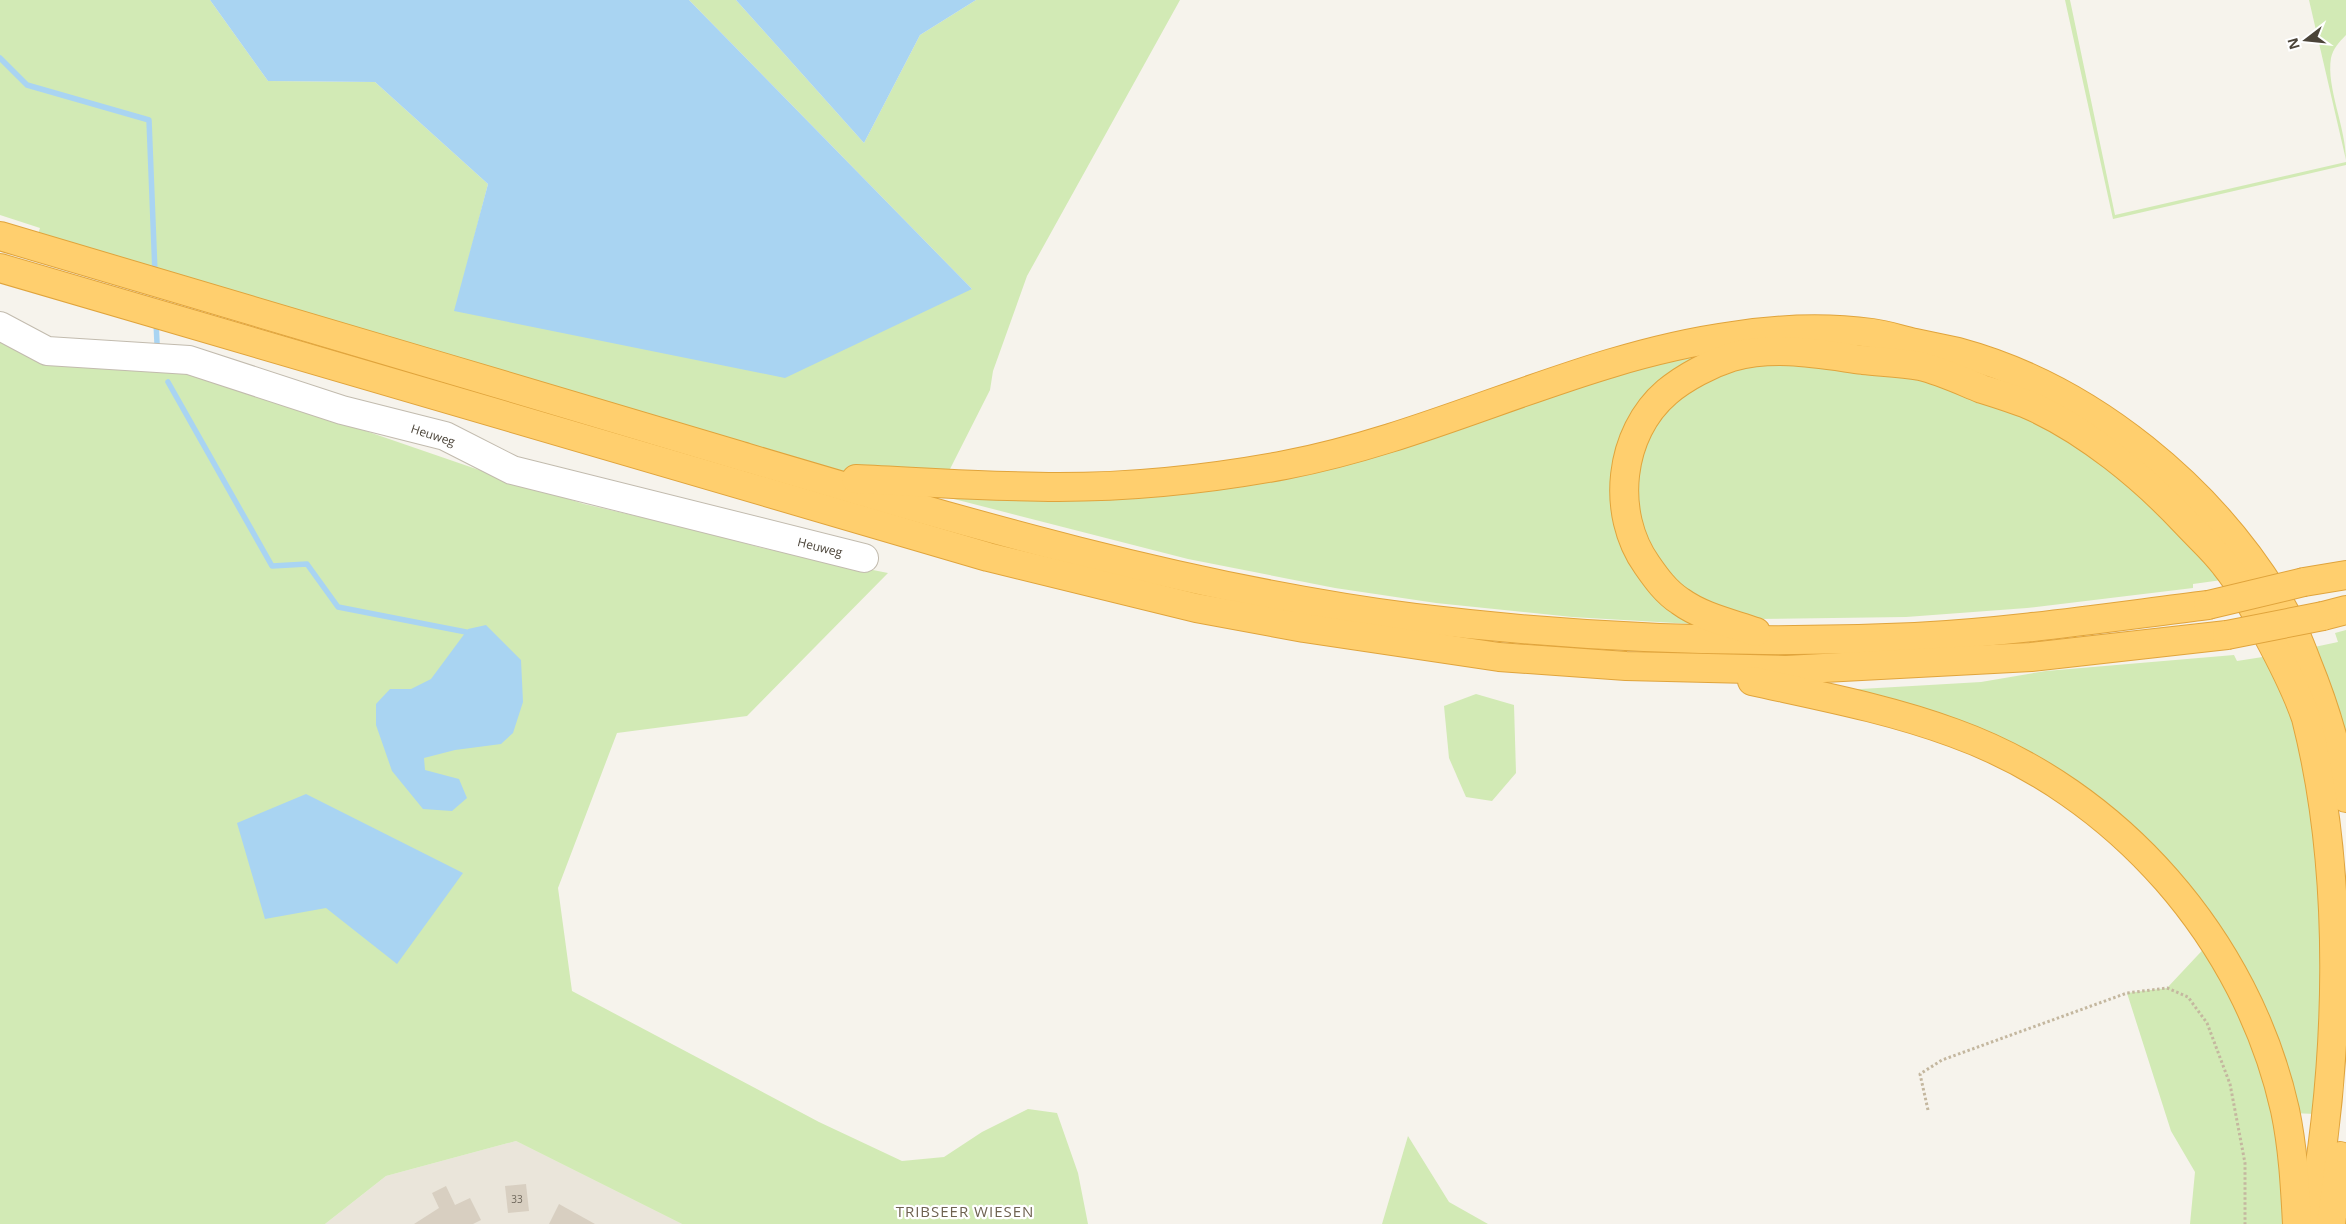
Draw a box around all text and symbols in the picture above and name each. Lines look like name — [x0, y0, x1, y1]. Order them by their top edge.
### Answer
north arrow — [2281, 15, 2331, 65]
text: N — [2282, 36, 2304, 52]
street label: Heuweg — [409, 420, 458, 450]
street label: Heuweg — [796, 533, 845, 561]
house number: 33 — [511, 1192, 523, 1206]
district label: TRIBSEER WIESEN — [896, 1201, 1034, 1221]

